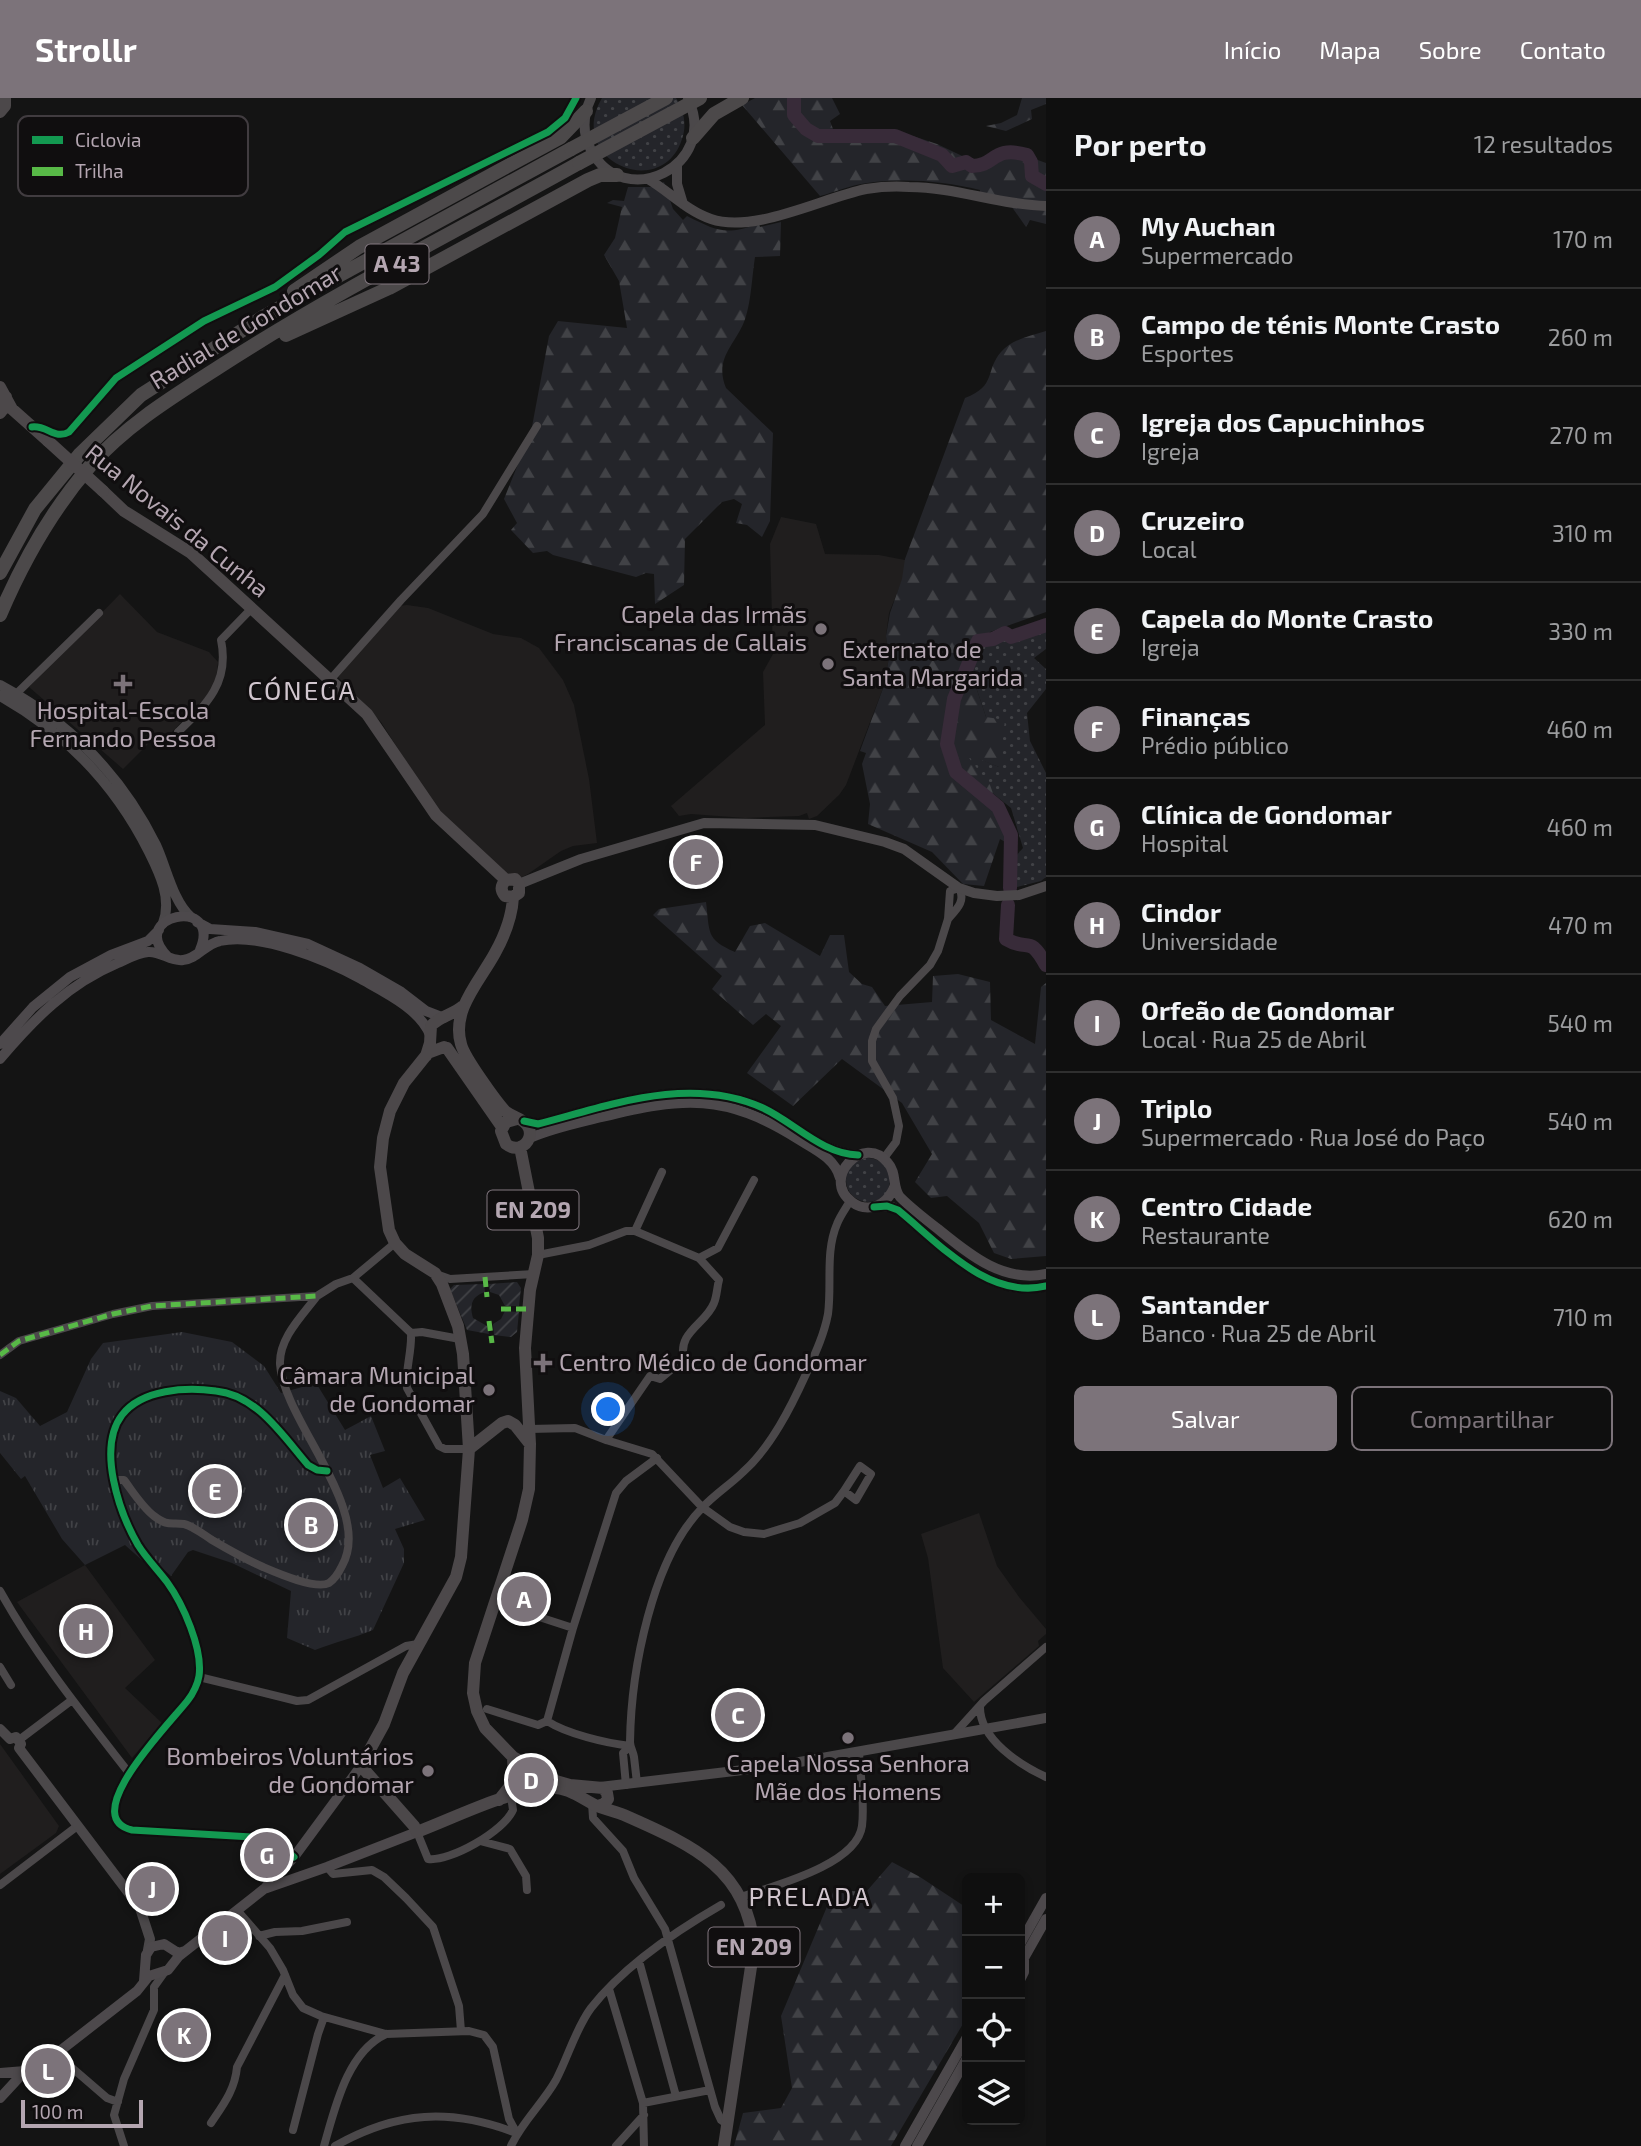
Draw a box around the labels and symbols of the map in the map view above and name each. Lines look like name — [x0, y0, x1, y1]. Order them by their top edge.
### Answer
legend — [18, 116, 248, 196]
text: Ciclovia — [75, 128, 141, 151]
text: Trilha — [75, 159, 124, 182]
road number: A 43 — [366, 244, 428, 284]
street label: Radial de Gondomar — [144, 257, 347, 394]
street label: Rua Novais da Cunha — [80, 437, 275, 603]
place label: Capela das Irmãs Franciscanas de Callais — [554, 599, 807, 656]
marker: Capela das Irmãs Franciscanas de Callais — [813, 621, 829, 637]
place label: Externato de Santa Margarida — [842, 634, 1023, 691]
marker: Externato de Santa Margarida — [820, 656, 836, 672]
marker: Hospital-Escola Fernando Pessoa — [113, 674, 133, 694]
district label: CÓNEGA — [247, 674, 357, 705]
place label: Hospital-Escola Fernando Pessoa — [30, 695, 216, 752]
pin: F — [673, 836, 719, 888]
road number: EN 209 — [488, 1190, 578, 1230]
place label: Centro Médico de Gondomar — [559, 1347, 867, 1376]
marker: Centro Médico de Gondomar — [533, 1353, 553, 1373]
place label: Câmara Municipal de Gondomar — [279, 1360, 475, 1417]
marker: Câmara Municipal de Gondomar — [481, 1382, 497, 1398]
your location — [591, 1392, 625, 1426]
pin: E — [192, 1465, 238, 1517]
pin: B — [288, 1499, 334, 1551]
pin: A — [501, 1573, 547, 1625]
pin: H — [63, 1605, 109, 1657]
pin: C — [715, 1689, 761, 1741]
marker: Capela Nossa Senhora Mãe dos Homens — [840, 1730, 856, 1746]
place label: Bombeiros Voluntários de Gondomar — [166, 1741, 414, 1798]
place label: Capela Nossa Senhora Mãe dos Homens — [726, 1748, 970, 1805]
pin: D — [508, 1754, 554, 1806]
marker: Bombeiros Voluntários de Gondomar — [420, 1763, 436, 1779]
pin: G — [244, 1829, 290, 1881]
pin: J — [129, 1863, 175, 1915]
district label: PRELADA — [749, 1880, 871, 1911]
pin: I — [202, 1912, 248, 1964]
road number: EN 209 — [708, 1928, 800, 1966]
pin: K — [161, 2009, 207, 2061]
pin: L — [25, 2045, 71, 2097]
scale bar — [21, 2097, 144, 2129]

